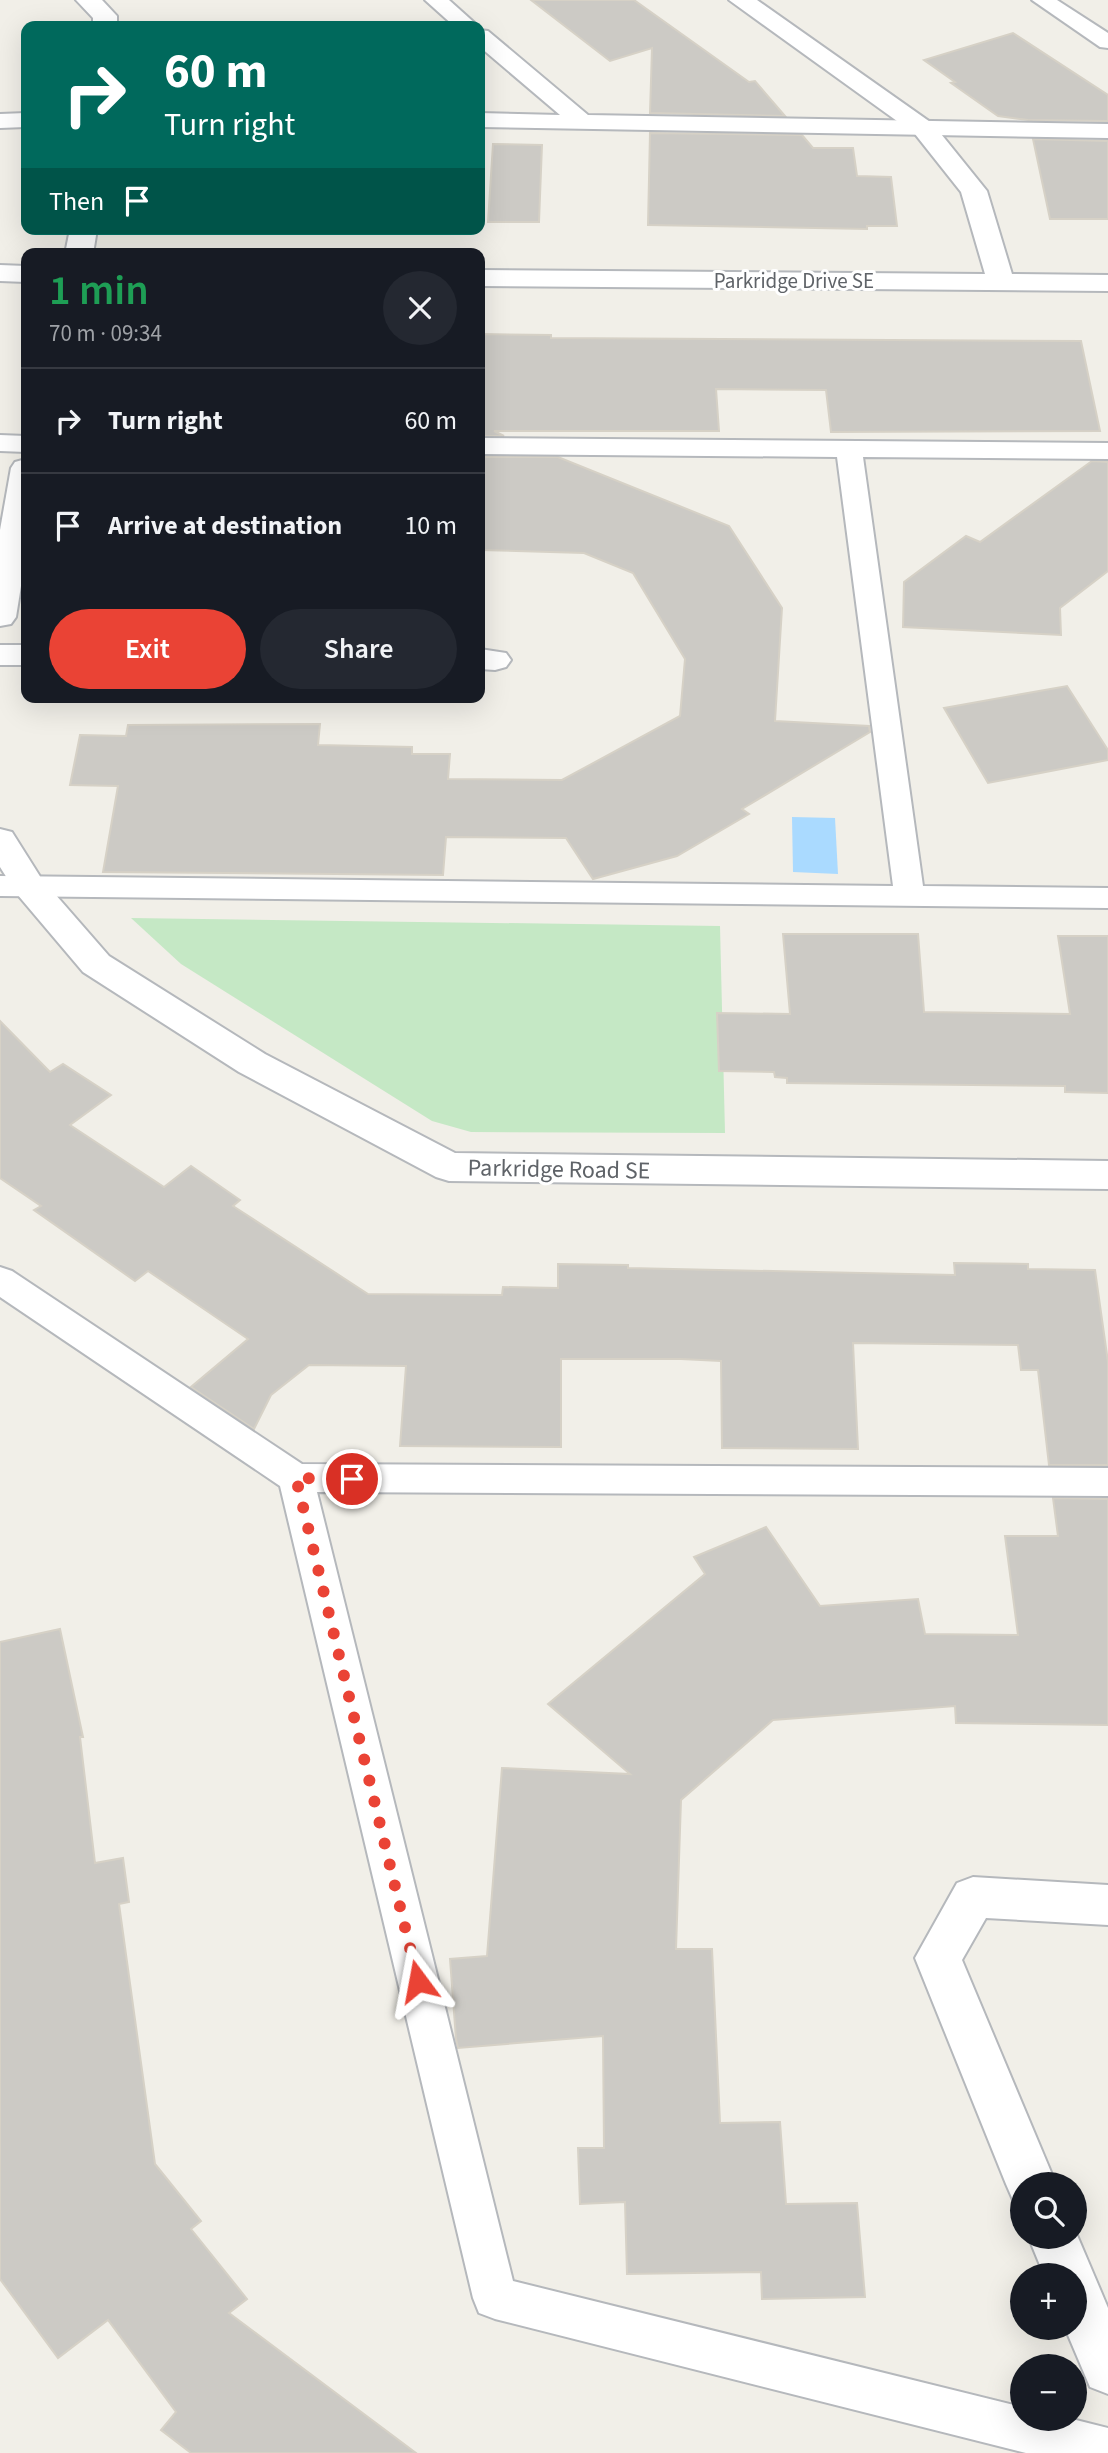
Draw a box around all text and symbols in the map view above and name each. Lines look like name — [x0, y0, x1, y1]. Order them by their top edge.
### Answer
text: 60 m — [164, 37, 268, 107]
icon: right — [49, 49, 140, 140]
text: Turn right — [164, 102, 295, 148]
icon: arrive — [118, 182, 156, 220]
text: Then — [49, 183, 104, 220]
text: 1 min — [49, 261, 149, 321]
street label: Parkridge Drive SE — [714, 266, 874, 296]
button: close — [383, 271, 457, 345]
text: 70 m · 09:34 — [49, 317, 162, 350]
icon: right — [49, 402, 87, 440]
text: Turn right — [108, 402, 223, 439]
text: 60 m — [404, 402, 457, 439]
icon: arrive — [49, 507, 87, 545]
text: Arrive at destination — [108, 507, 342, 544]
text: 10 m — [404, 507, 457, 544]
button: Exit — [49, 609, 246, 689]
button: Share — [260, 609, 457, 689]
street label: Parkridge Road SE — [467, 1150, 651, 1189]
pin — [322, 1449, 382, 1509]
icon: arrive — [333, 1460, 371, 1498]
position arrow — [381, 1944, 455, 2018]
map controls — [1010, 2172, 1087, 2431]
button: search — [1010, 2172, 1087, 2249]
button: + — [1010, 2263, 1087, 2340]
button: − — [1010, 2354, 1087, 2431]

